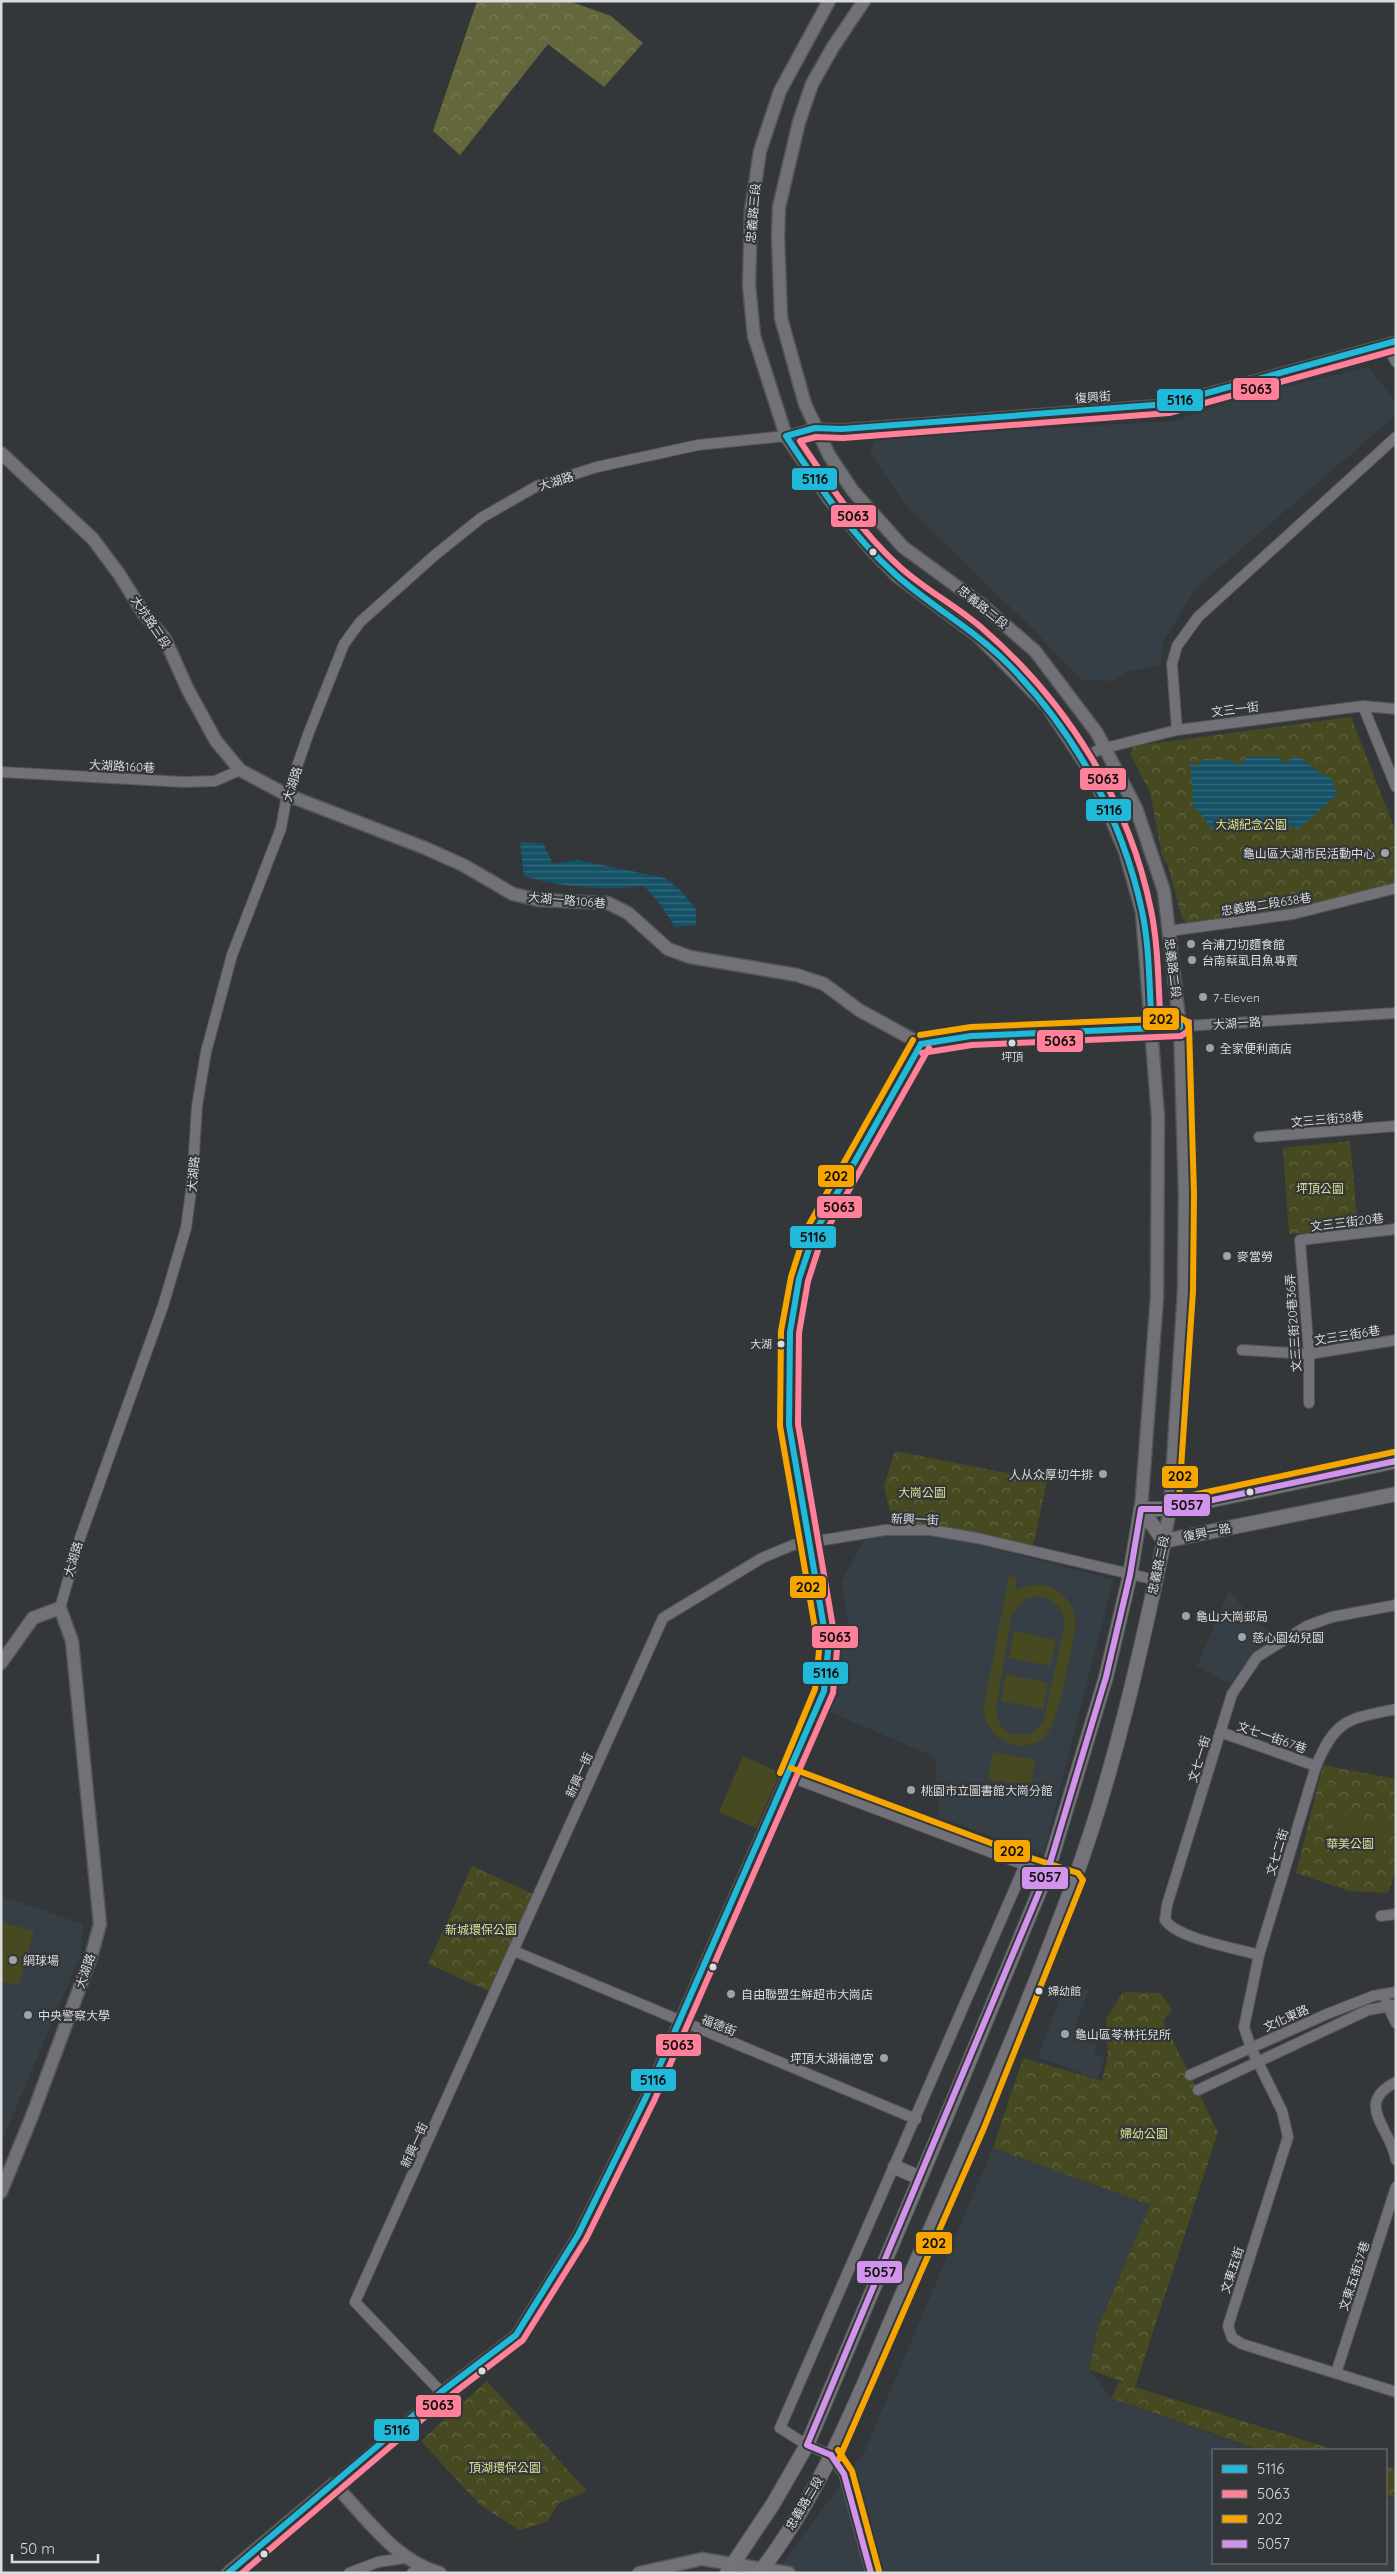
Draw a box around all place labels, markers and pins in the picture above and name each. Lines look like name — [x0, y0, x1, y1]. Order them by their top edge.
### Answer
unlabelled marker — [868, 547, 878, 557]
place label: 龜山區大湖市民活動中心 — [1243, 846, 1375, 861]
marker: 龜山區大湖市民活動中心 — [1379, 847, 1391, 859]
place label: 合浦刀切麵食館 — [1201, 937, 1285, 952]
marker: 合浦刀切麵食館 — [1185, 938, 1197, 950]
place label: 台南蔡虱目魚專賣 — [1202, 953, 1298, 968]
marker: 台南蔡虱目魚專賣 — [1186, 954, 1198, 966]
place label: 7-Eleven — [1213, 990, 1260, 1005]
marker: 7-Eleven — [1197, 991, 1209, 1003]
marker: 坪頂 — [1007, 1038, 1017, 1048]
place label: 全家便利商店 — [1220, 1041, 1292, 1056]
marker: 全家便利商店 — [1204, 1042, 1216, 1054]
place label: 坪頂 — [1001, 1050, 1023, 1064]
place label: 麥當勞 — [1237, 1249, 1273, 1264]
marker: 麥當勞 — [1221, 1250, 1233, 1262]
place label: 大湖 — [750, 1337, 772, 1351]
marker: 大湖 — [776, 1339, 786, 1349]
place label: 人从众厚切牛排 — [1009, 1467, 1093, 1482]
marker: 人从众厚切牛排 — [1097, 1468, 1109, 1480]
unlabelled marker — [1245, 1487, 1255, 1497]
place label: 龜山大崗郵局 — [1196, 1609, 1268, 1624]
marker: 龜山大崗郵局 — [1180, 1610, 1192, 1622]
place label: 慈心園幼兒園 — [1252, 1630, 1324, 1645]
marker: 慈心園幼兒園 — [1236, 1631, 1248, 1643]
place label: 桃園市立圖書館大崗分館 — [921, 1783, 1053, 1798]
marker: 桃園市立圖書館大崗分館 — [905, 1784, 917, 1796]
place label: 網球場 — [23, 1953, 59, 1968]
marker: 網球場 — [7, 1954, 19, 1966]
unlabelled marker — [708, 1962, 718, 1972]
place label: 婦幼館 — [1048, 1984, 1081, 1998]
marker: 婦幼館 — [1034, 1986, 1044, 1996]
place label: 自由聯盟生鮮超市大崗店 — [741, 1987, 873, 2002]
marker: 自由聯盟生鮮超市大崗店 — [725, 1988, 737, 2000]
place label: 中央警察大學 — [38, 2008, 110, 2023]
marker: 中央警察大學 — [22, 2009, 34, 2021]
place label: 龜山區苓林托兒所 — [1075, 2027, 1171, 2042]
marker: 龜山區苓林托兒所 — [1059, 2028, 1071, 2040]
place label: 坪頂大湖福德宮 — [790, 2051, 874, 2066]
marker: 坪頂大湖福德宮 — [878, 2052, 890, 2064]
unlabelled marker — [477, 2366, 487, 2376]
unlabelled marker — [259, 2549, 269, 2559]

